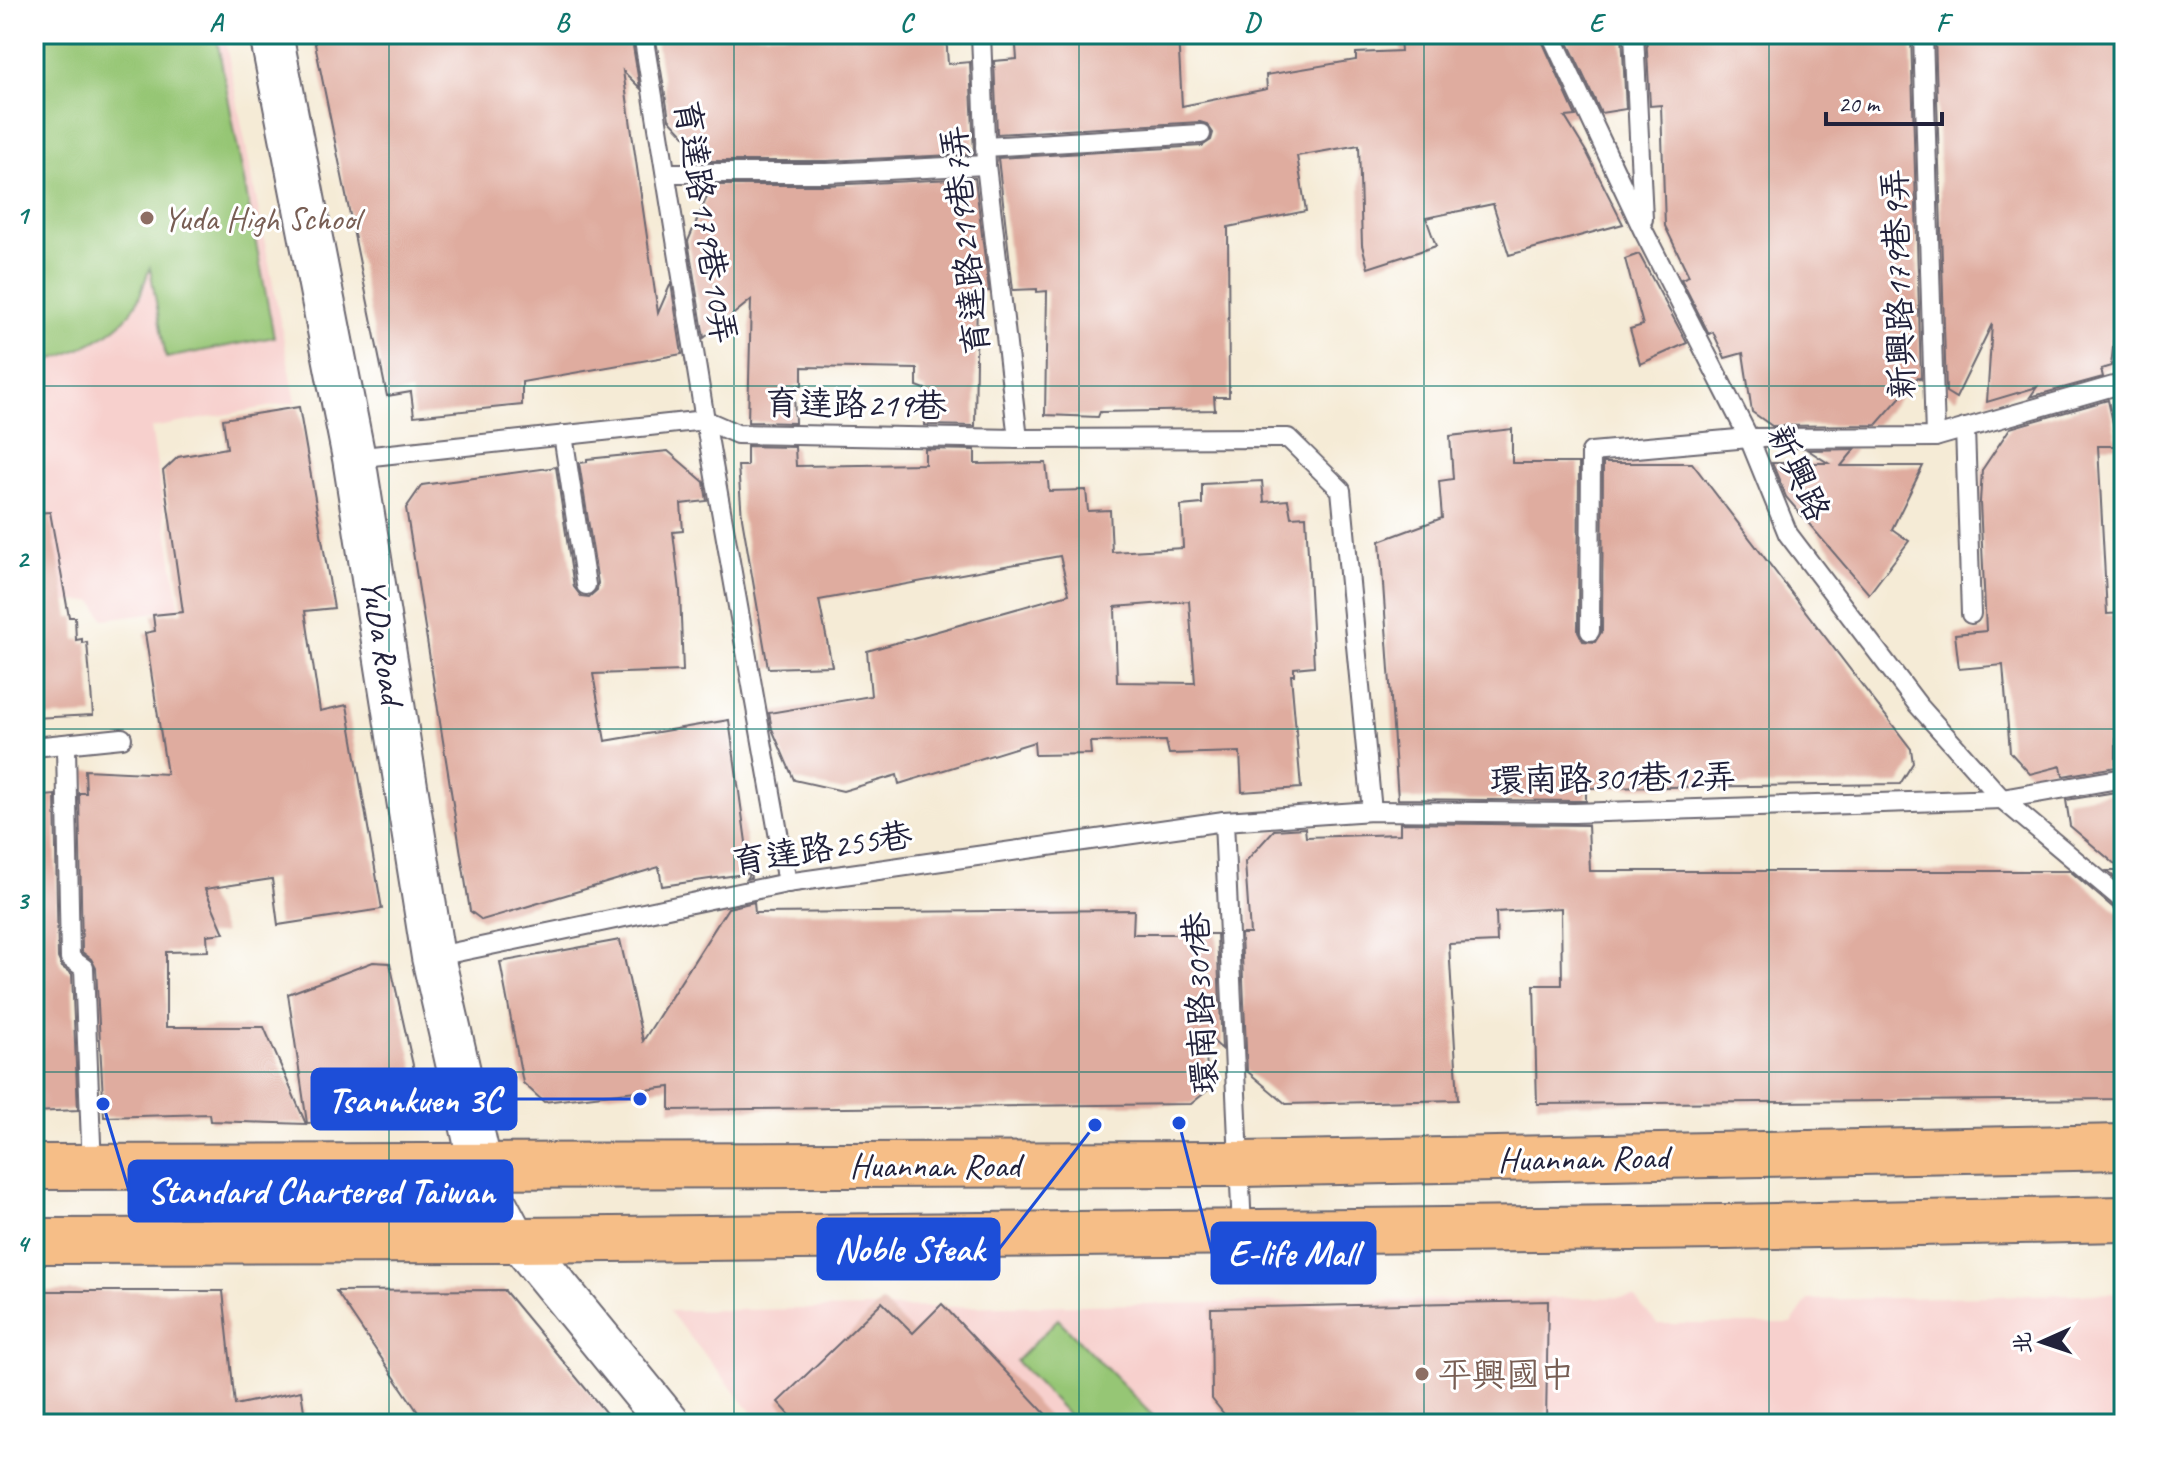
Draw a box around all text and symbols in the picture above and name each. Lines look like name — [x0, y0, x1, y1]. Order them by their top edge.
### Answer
text: A — [209, 6, 224, 39]
text: B — [555, 6, 571, 39]
text: C — [900, 6, 916, 39]
text: D — [1244, 6, 1262, 39]
text: E — [1589, 6, 1607, 39]
text: F — [1936, 6, 1954, 39]
scale bar — [1826, 76, 1942, 126]
text: 20 m — [1838, 89, 1881, 119]
street label: 育達路179巷10弄 — [665, 97, 747, 347]
street label: 育達路219巷7弄 — [932, 123, 998, 357]
street label: 新興路179巷9弄 — [1872, 168, 1924, 400]
place label: Yuda High School — [163, 197, 366, 240]
text: 1 — [16, 199, 31, 232]
marker: Yuda High School — [138, 209, 156, 227]
street label: 育達路219巷 — [765, 381, 947, 427]
street label: 新興路 — [1758, 418, 1840, 528]
text: 2 — [16, 542, 30, 575]
street label: YuDa Road — [352, 575, 415, 711]
street label: 環南路301巷12弄 — [1489, 754, 1737, 802]
street label: 育達路255巷 — [729, 813, 915, 883]
text: 3 — [16, 884, 30, 917]
street label: 環南路301巷 — [1174, 911, 1226, 1095]
callout: Tsannkuen 3C — [312, 1069, 516, 1129]
text: Tsannkuen 3C — [328, 1077, 505, 1123]
street label: Huannan Road — [1497, 1135, 1673, 1181]
street label: Huannan Road — [850, 1144, 1025, 1187]
callout: Standard Chartered Taiwan — [129, 1161, 512, 1221]
text: Standard Chartered Taiwan — [147, 1168, 497, 1214]
callout: Noble Steak — [818, 1219, 999, 1279]
callout: E-life Mall — [1212, 1223, 1375, 1283]
text: Noble Steak — [834, 1226, 987, 1272]
text: 4 — [16, 1227, 31, 1260]
text: E-life Mall — [1228, 1230, 1365, 1276]
north arrow — [2002, 1302, 2082, 1382]
text: 北 — [2008, 1331, 2038, 1355]
place label: 平興國中 — [1438, 1353, 1574, 1396]
marker: 平興國中 — [1413, 1365, 1431, 1383]

